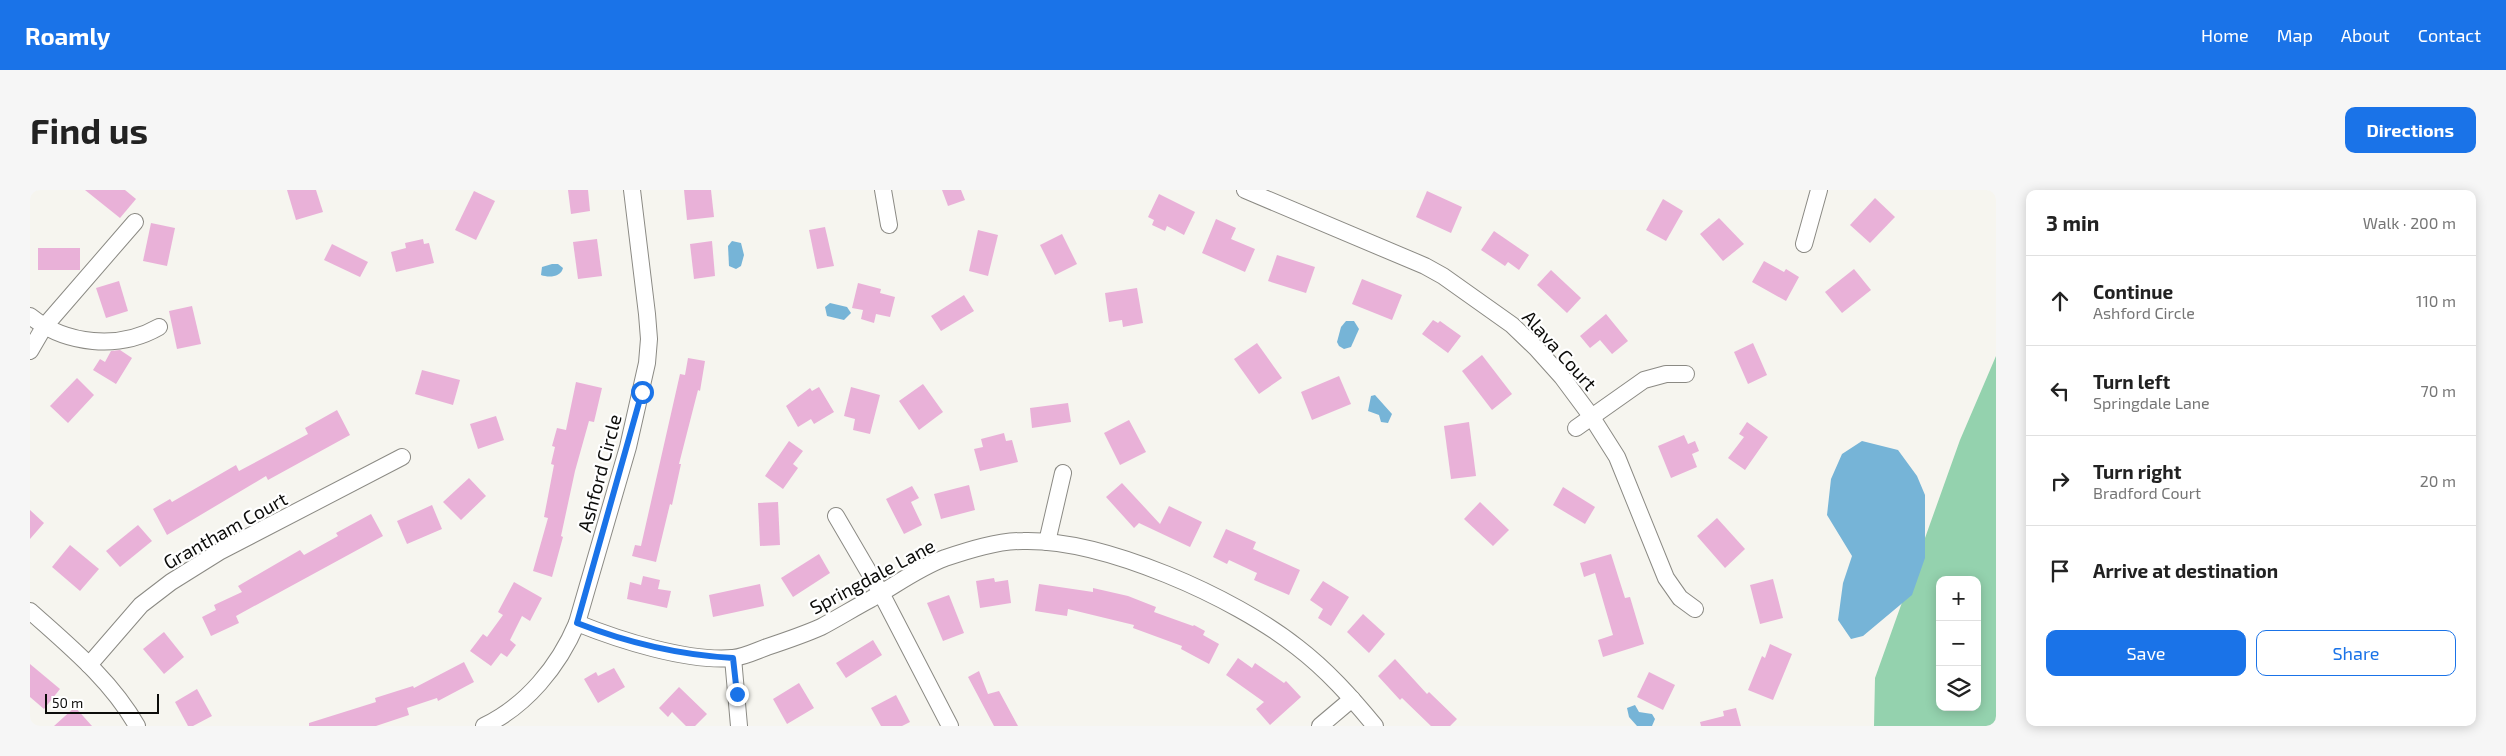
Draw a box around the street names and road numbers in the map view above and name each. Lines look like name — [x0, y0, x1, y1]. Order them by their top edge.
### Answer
street label: Alava Court — [1518, 305, 1602, 395]
street label: Ashford Circle — [572, 412, 626, 534]
street label: Grantham Court — [159, 487, 291, 573]
street label: Springdale Lane — [805, 533, 939, 619]

